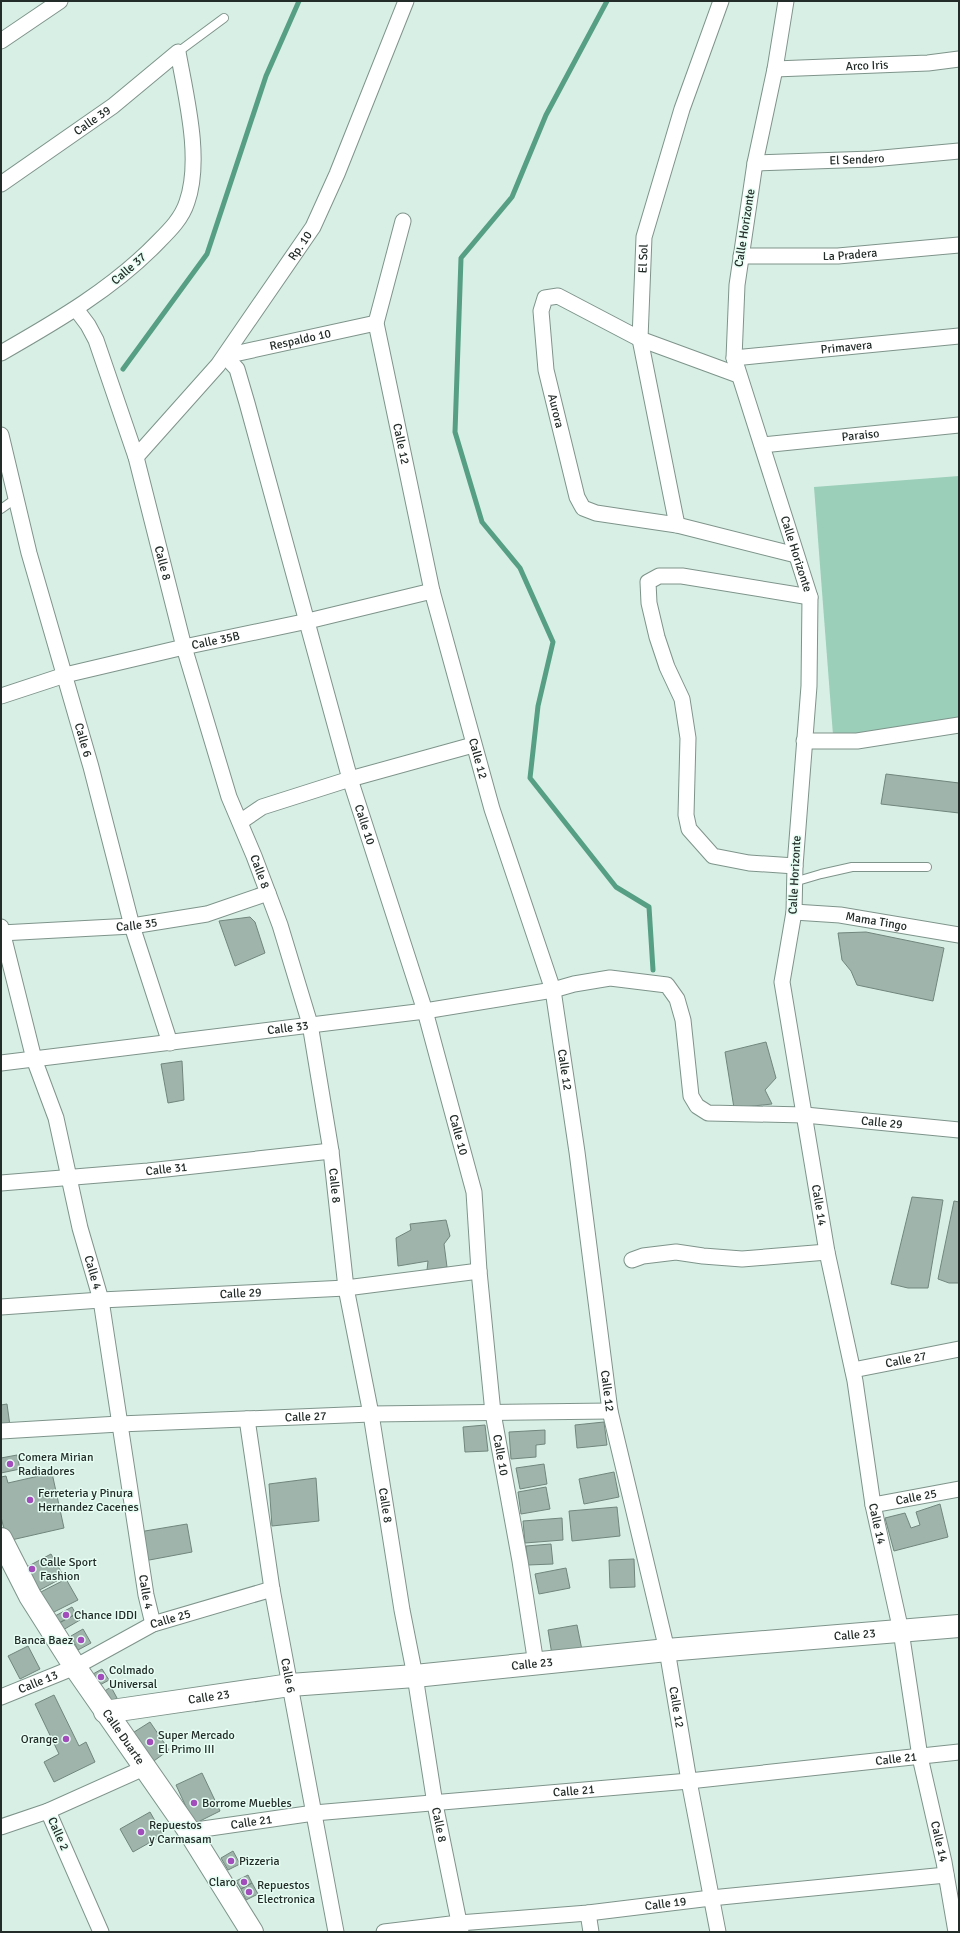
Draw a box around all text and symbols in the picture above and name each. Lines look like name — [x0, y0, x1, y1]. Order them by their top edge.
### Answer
street label: Arco Iris — [845, 57, 889, 74]
street label: Calle 39 — [71, 102, 113, 139]
street label: El Sendero — [829, 150, 885, 168]
street label: Calle Horizonte — [731, 188, 759, 268]
street label: Rp. 10 — [285, 228, 315, 263]
street label: El Sol — [635, 243, 651, 274]
street label: La Pradera — [823, 245, 878, 264]
street label: Calle 37 — [108, 250, 150, 288]
street label: Respaldo 10 — [268, 326, 332, 354]
street label: Primavera — [820, 337, 873, 357]
street label: Aurora — [545, 392, 567, 429]
street label: Calle 12 — [390, 422, 413, 466]
street label: Paraiso — [841, 426, 880, 444]
street label: Calle Horizonte — [777, 514, 815, 594]
street label: Calle 8 — [151, 544, 174, 582]
street label: Calle 35B — [190, 628, 241, 653]
street label: Calle 6 — [71, 721, 95, 759]
street label: Calle 12 — [465, 736, 491, 781]
street label: Calle 10 — [351, 803, 378, 847]
street label: Calle Horizonte — [785, 835, 805, 915]
street label: Calle 8 — [247, 853, 273, 891]
street label: Mama Tingo — [844, 909, 908, 934]
street label: Calle 35 — [116, 915, 159, 934]
street label: Calle 33 — [266, 1018, 309, 1038]
street label: Calle 12 — [554, 1048, 575, 1091]
street label: Calle 10 — [446, 1113, 471, 1157]
street label: Calle 29 — [860, 1113, 903, 1132]
street label: Calle 31 — [145, 1159, 188, 1179]
street label: Calle 8 — [325, 1167, 344, 1204]
street label: Calle 14 — [808, 1183, 830, 1227]
street label: Calle 4 — [81, 1254, 105, 1292]
street label: Calle 29 — [219, 1285, 262, 1302]
street label: Calle 27 — [884, 1348, 928, 1371]
street label: Calle 12 — [597, 1369, 618, 1413]
street label: Calle 27 — [285, 1408, 327, 1425]
street label: Calle 10 — [490, 1433, 512, 1477]
place label: Comera Mirian Radiadores — [18, 1450, 93, 1479]
marker: Comera Mirian Radiadores — [5, 1459, 15, 1469]
place label: Ferreteria y Pinura Hernandez Cacenes — [38, 1486, 139, 1515]
street label: Calle 25 — [894, 1486, 938, 1508]
street label: Calle 8 — [375, 1487, 396, 1524]
marker: Ferreteria y Pinura Hernandez Cacenes — [25, 1495, 35, 1505]
street label: Calle 14 — [865, 1502, 889, 1546]
place label: Calle Sport Fashion — [40, 1555, 97, 1584]
marker: Calle Sport Fashion — [27, 1564, 37, 1574]
street label: Calle 4 — [135, 1573, 157, 1611]
street label: Calle 25 — [148, 1606, 192, 1632]
place label: Chance IDDI — [74, 1608, 137, 1623]
marker: Chance IDDI — [61, 1610, 71, 1620]
street label: Calle 23 — [833, 1625, 876, 1644]
place label: Banca Baez — [14, 1633, 73, 1648]
marker: Banca Baez — [76, 1635, 86, 1645]
street label: Calle 23 — [511, 1654, 554, 1674]
street label: Calle 6 — [278, 1657, 299, 1694]
place label: Colmado Universal — [109, 1663, 158, 1692]
street label: Calle 13 — [16, 1667, 60, 1697]
marker: Colmado Universal — [96, 1672, 106, 1682]
street label: Calle 12 — [666, 1685, 687, 1729]
street label: Calle 23 — [187, 1686, 231, 1707]
street label: Calle Duarte — [99, 1706, 148, 1767]
place label: Super Mercado El Primo III — [158, 1728, 235, 1757]
place label: Orange — [21, 1732, 58, 1747]
marker: Orange — [61, 1734, 71, 1744]
marker: Super Mercado El Primo III — [145, 1737, 155, 1747]
street label: Calle 21 — [875, 1749, 918, 1768]
street label: Calle 21 — [552, 1782, 595, 1800]
place label: Borrome Muebles — [202, 1796, 292, 1811]
marker: Borrome Muebles — [189, 1798, 199, 1808]
street label: Calle 8 — [428, 1806, 450, 1844]
street label: Calle 21 — [230, 1812, 273, 1832]
street label: Calle 2 — [44, 1815, 72, 1853]
place label: Repuestos y Carmasam — [149, 1818, 211, 1847]
street label: Calle 14 — [927, 1820, 951, 1864]
marker: Repuestos y Carmasam — [136, 1827, 146, 1837]
place label: Pizzeria — [239, 1854, 280, 1869]
marker: Pizzeria — [226, 1856, 236, 1866]
place label: Claro — [209, 1875, 236, 1890]
marker: Claro — [239, 1877, 249, 1887]
place label: Repuestos Electronica — [257, 1878, 315, 1907]
marker: Repuestos Electronica — [244, 1887, 254, 1897]
street label: Calle 19 — [644, 1894, 687, 1914]

